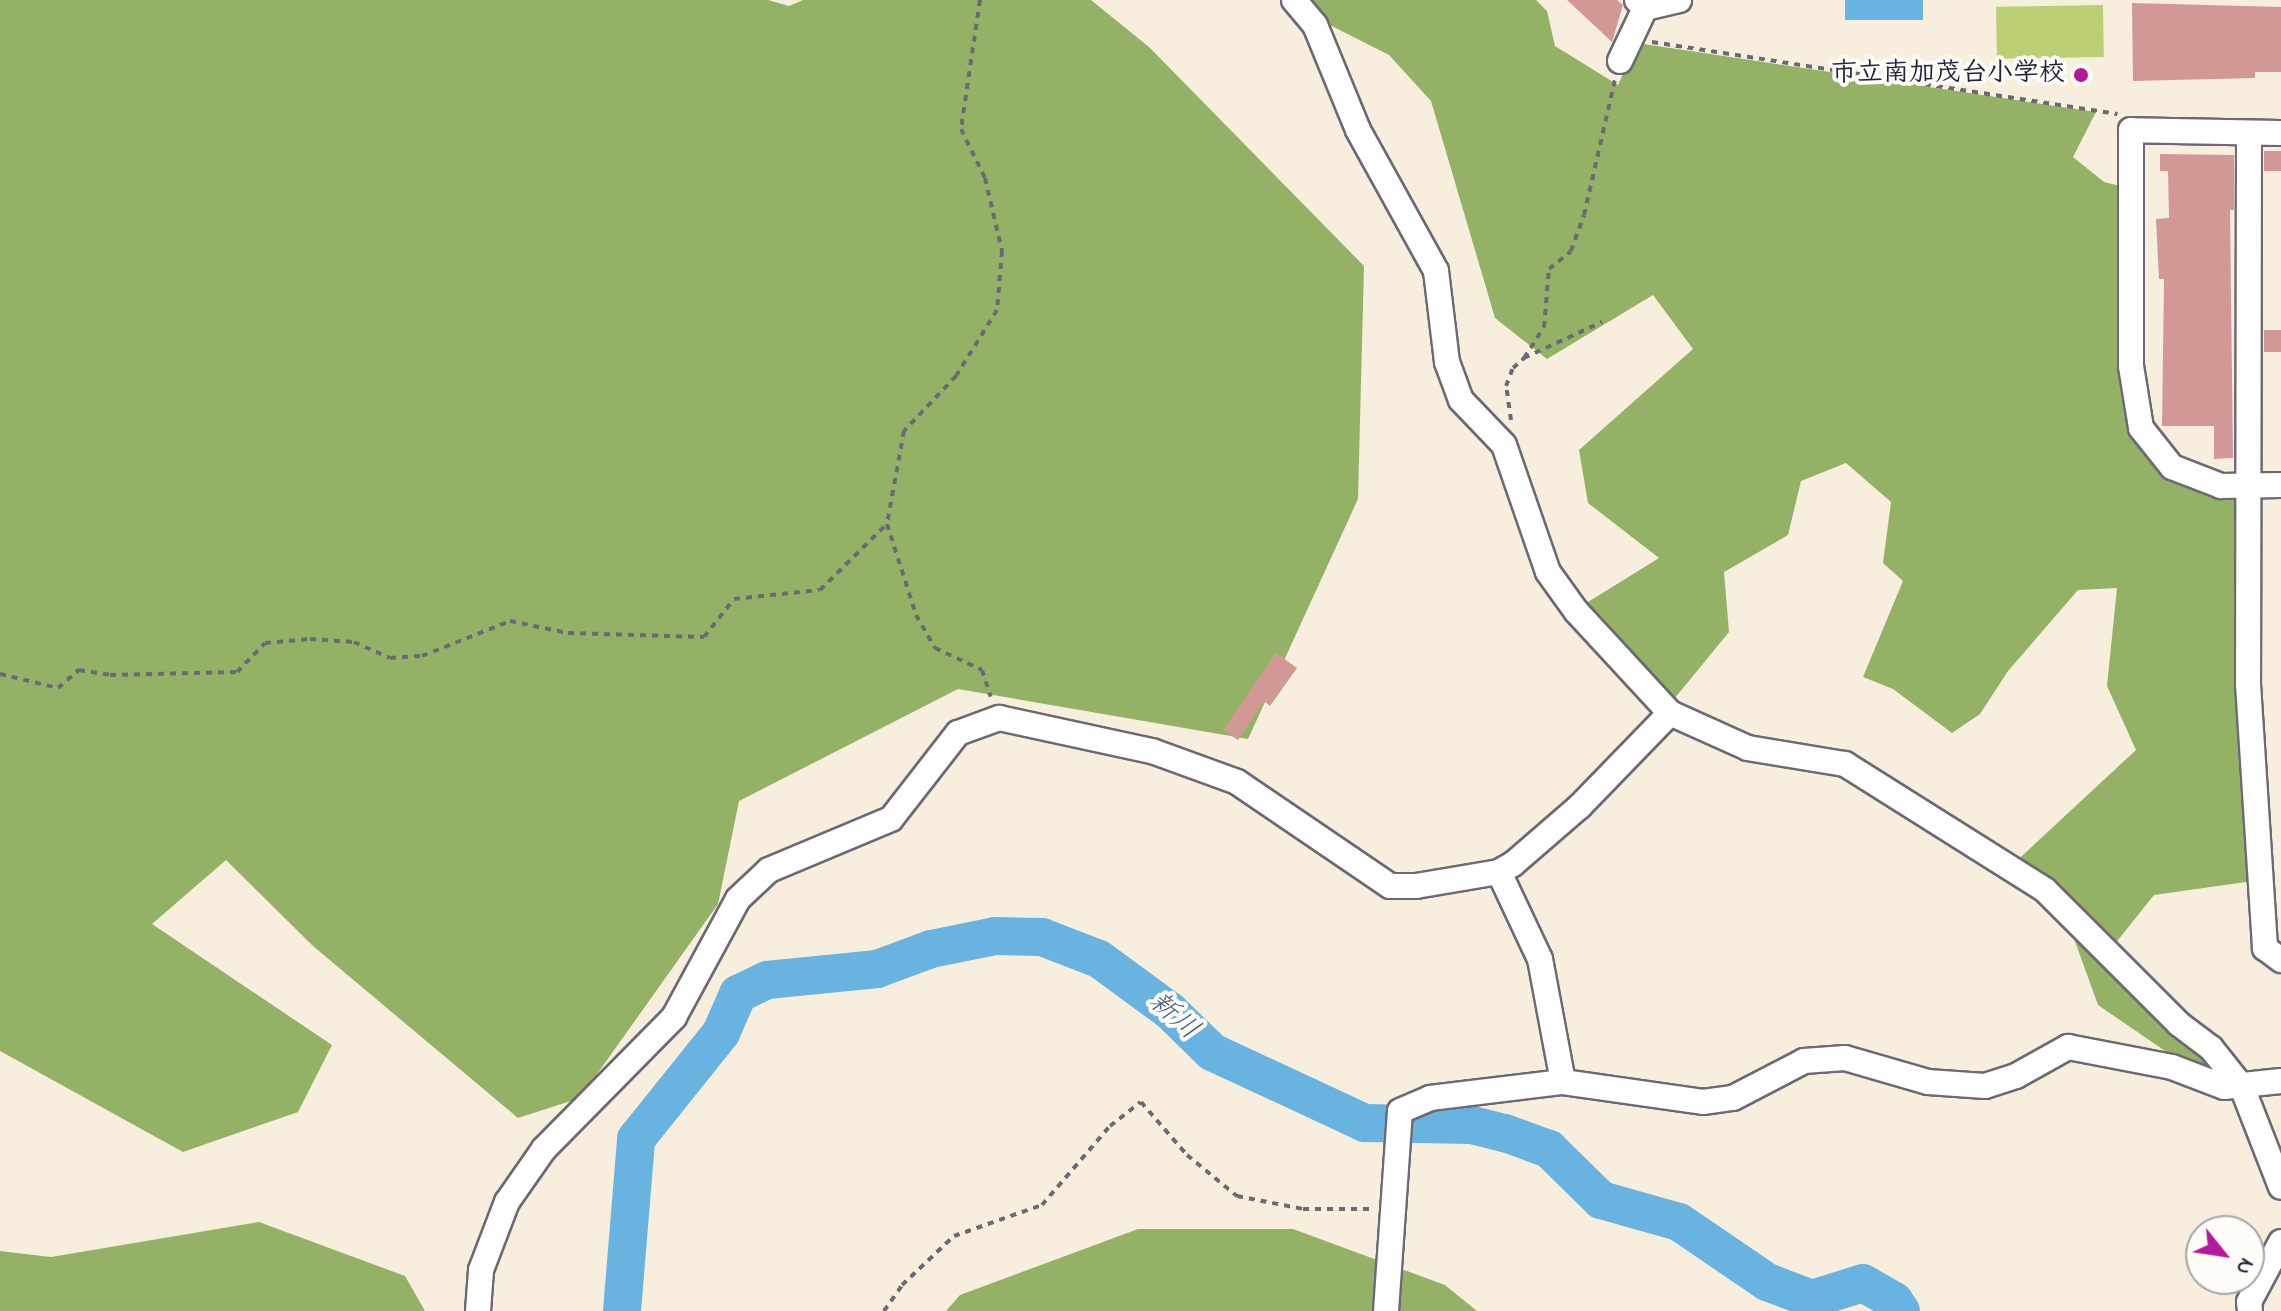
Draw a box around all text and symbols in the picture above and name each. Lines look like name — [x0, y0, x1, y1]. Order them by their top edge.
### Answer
place label: 市立南加茂台小学校 — [1831, 59, 2065, 91]
marker: 市立南加茂台小学校 — [2072, 66, 2090, 84]
water label: 新川 — [1141, 986, 1205, 1048]
north arrow — [2185, 1215, 2265, 1295]
text: N — [2226, 1252, 2262, 1280]

